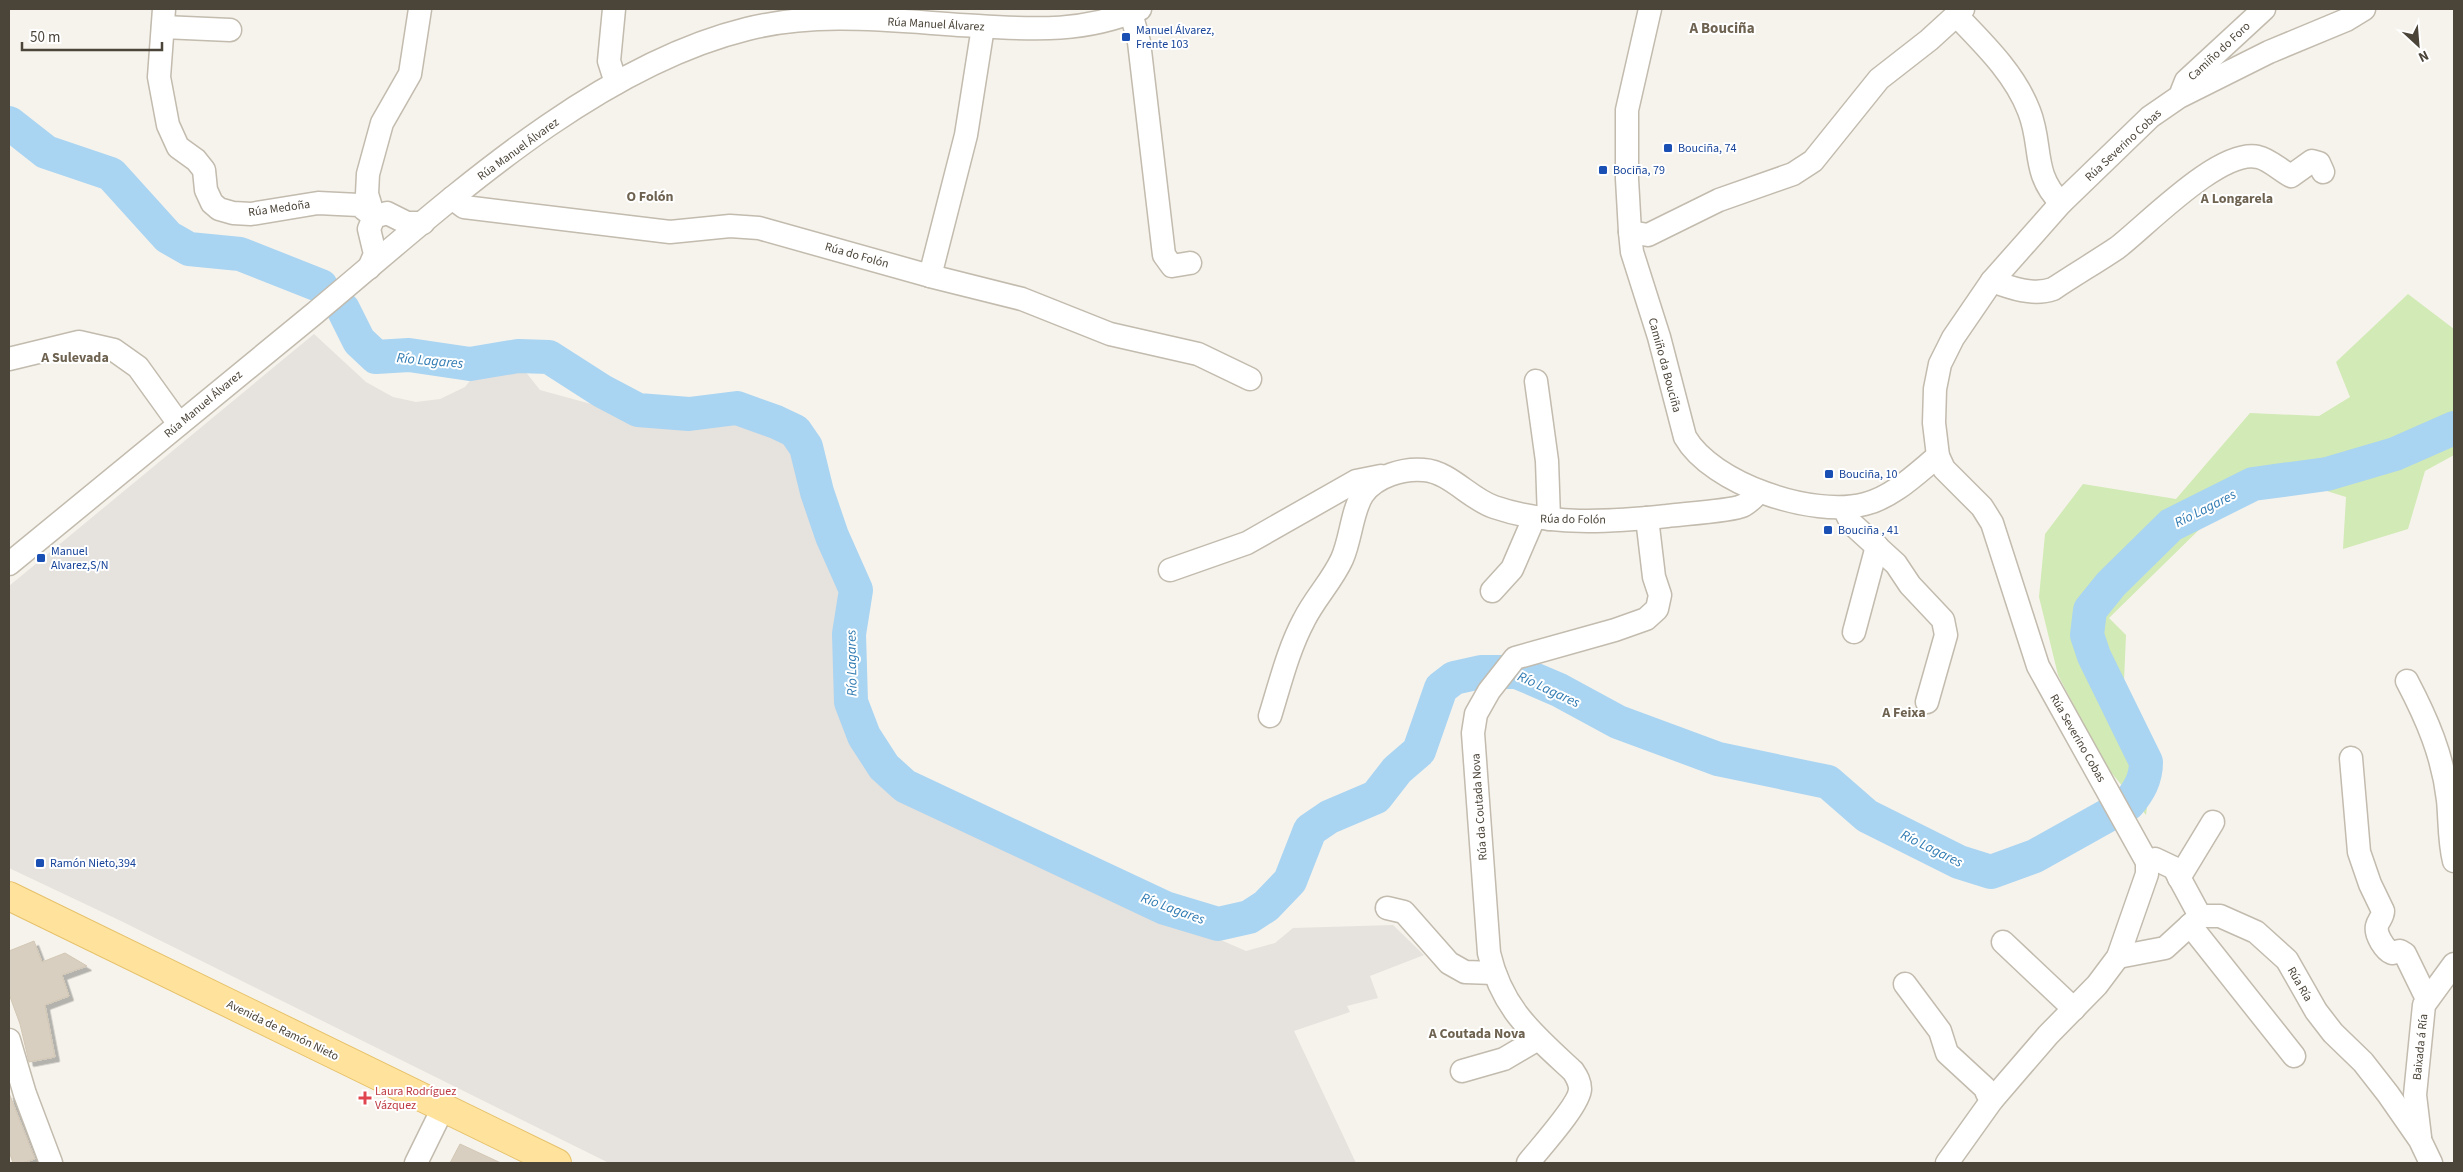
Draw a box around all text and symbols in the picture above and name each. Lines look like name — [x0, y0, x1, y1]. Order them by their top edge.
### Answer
street label: Rúa Manuel Álvarez — [887, 13, 985, 36]
district label: A Bouciña — [1688, 18, 1755, 39]
street label: Camiño do Foro — [2184, 18, 2254, 85]
scale bar — [22, 20, 162, 52]
north arrow — [2393, 20, 2443, 70]
place label: Manuel Álvarez, Frente 103 — [1136, 22, 1214, 53]
text: 50 m — [30, 27, 60, 48]
marker: Manuel Álvarez, Frente 103 — [1120, 31, 1132, 43]
text: N — [2415, 45, 2432, 67]
street label: Rúa Severino Cobas — [2081, 105, 2165, 185]
street label: Rúa Manuel Álvarez — [474, 114, 563, 185]
place label: Bouciña, 74 — [1678, 140, 1736, 157]
marker: Bouciña, 74 — [1662, 142, 1674, 154]
place label: Bociña, 79 — [1613, 162, 1665, 179]
marker: Bociña, 79 — [1597, 164, 1609, 176]
district label: O Folón — [626, 187, 674, 207]
district label: A Longarela — [2200, 189, 2273, 209]
street label: Rúa Medoña — [247, 196, 311, 221]
street label: Rúa do Folón — [823, 238, 891, 273]
street label: Camiño da Bouciña — [1644, 316, 1685, 414]
district label: A Sulevada — [40, 348, 109, 368]
water label: Río Lagares — [396, 348, 464, 374]
street label: Rúa Manuel Álvarez — [161, 367, 246, 442]
place label: Bouciña, 10 — [1839, 466, 1897, 483]
marker: Bouciña, 10 — [1823, 468, 1835, 480]
water label: Río Lagares — [2171, 485, 2240, 533]
street label: Rúa do Folón — [1540, 510, 1606, 529]
place label: Bouciña , 41 — [1838, 522, 1899, 539]
marker: Bouciña , 41 — [1822, 524, 1834, 536]
place label: Manuel Alvarez,S/N — [51, 543, 108, 574]
marker: Manuel Alvarez,S/N — [35, 552, 47, 564]
water label: Río Lagares — [841, 629, 863, 697]
water label: Río Lagares — [1514, 667, 1583, 713]
street label: Rúa Severino Cobas — [2045, 691, 2110, 785]
district label: A Feixa — [1881, 703, 1926, 723]
street label: Rúa da Coutada Nova — [1467, 753, 1492, 861]
water label: Río Lagares — [1897, 825, 1966, 873]
place label: Ramón Nieto,394 — [50, 855, 136, 872]
marker: Ramón Nieto,394 — [34, 857, 46, 869]
water label: Río Lagares — [1138, 888, 1208, 930]
street label: Rúa Ría — [2283, 964, 2316, 1005]
street label: Avenida de Ramón Nieto — [224, 996, 342, 1065]
street label: Baixada á Ría — [2409, 1013, 2432, 1081]
district label: A Coutada Nova — [1428, 1024, 1525, 1044]
place label: Laura Rodríguez Vázquez — [375, 1083, 456, 1114]
marker: Laura Rodríguez Vázquez — [359, 1092, 371, 1104]

